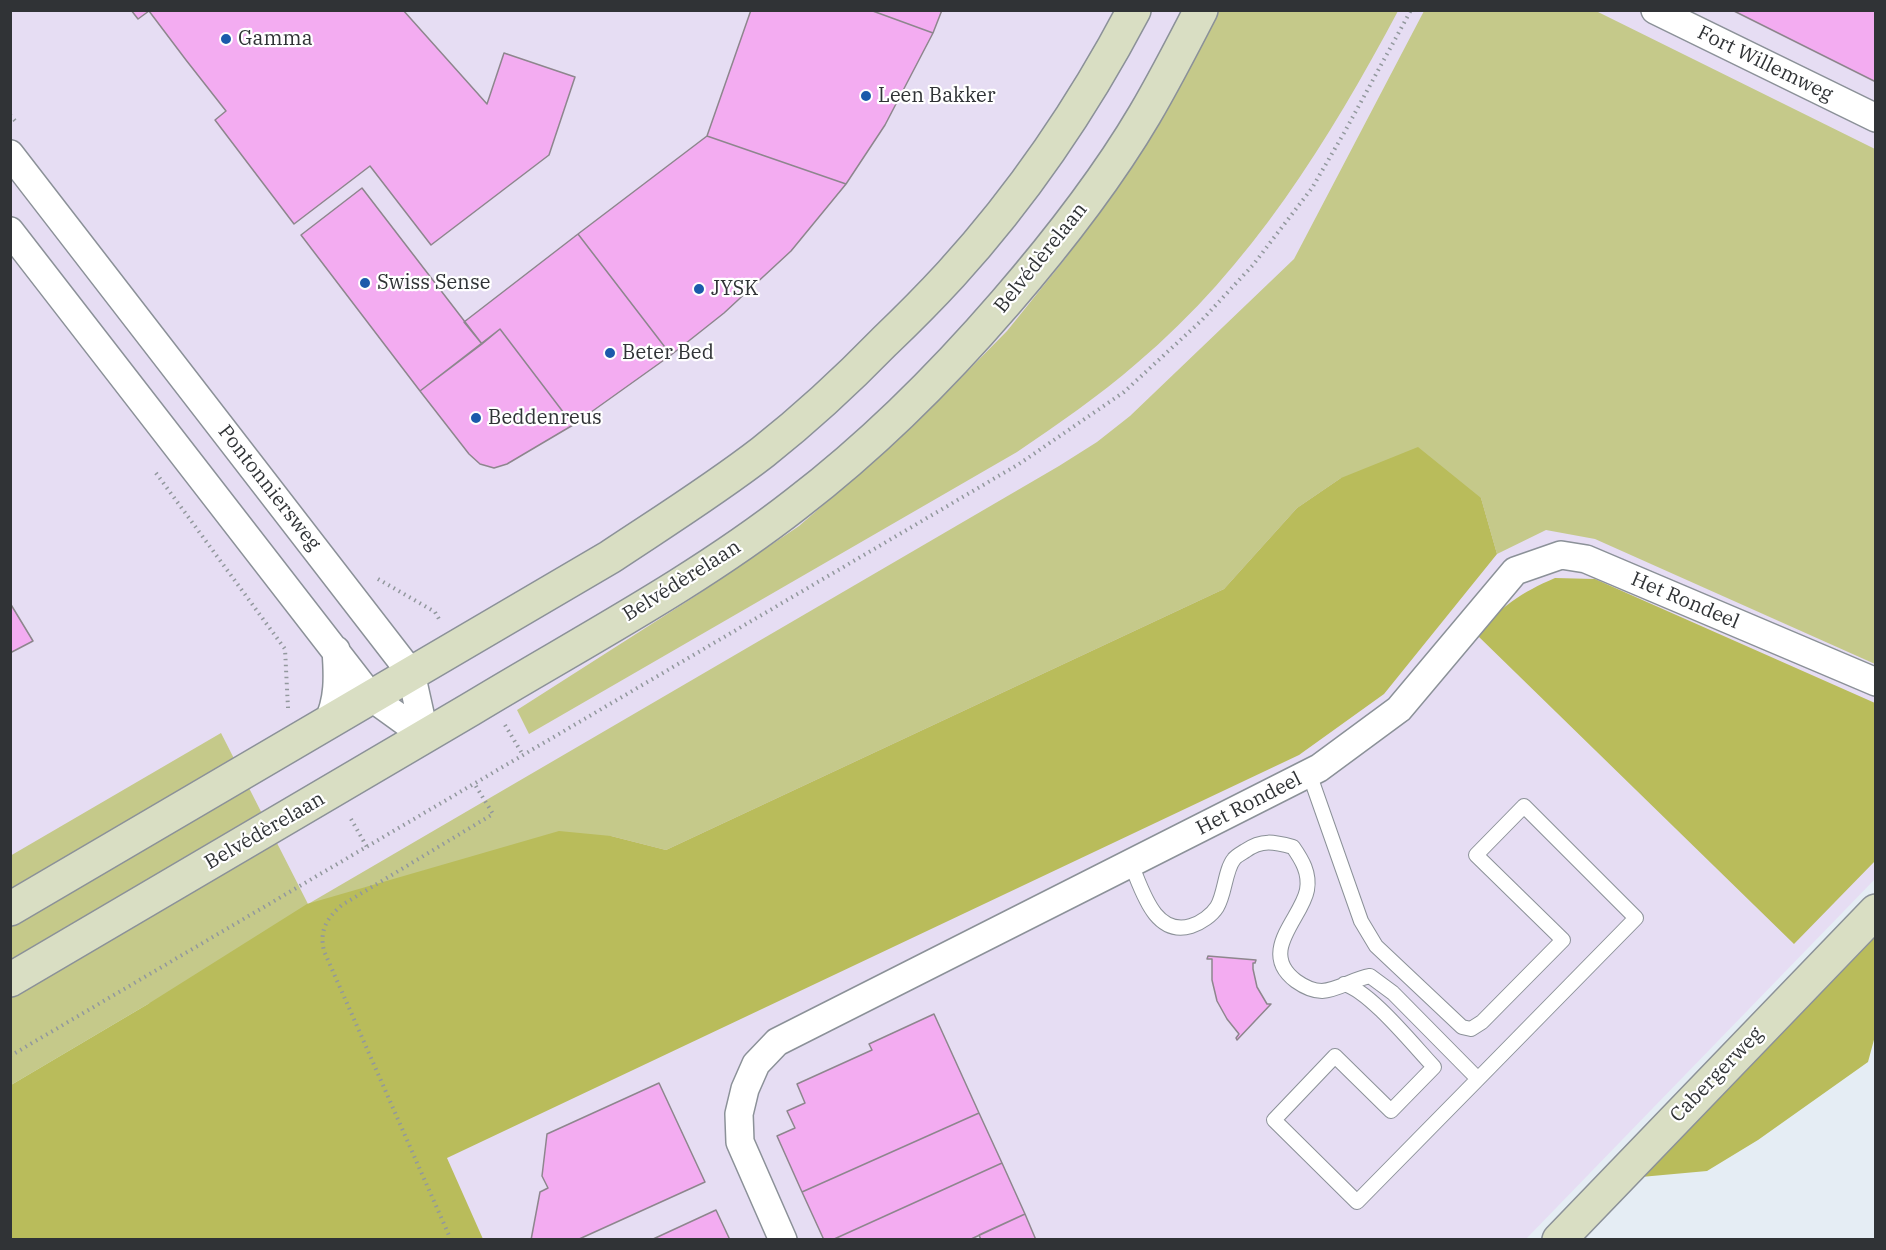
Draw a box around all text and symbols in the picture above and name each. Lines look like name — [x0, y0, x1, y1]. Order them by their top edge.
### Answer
street label: Fort Willemweg — [1693, 21, 1837, 107]
place label: Gamma — [238, 27, 313, 51]
marker: Gamma — [219, 32, 233, 46]
place label: Leen Bakker — [878, 84, 996, 108]
marker: Leen Bakker — [859, 89, 873, 103]
street label: Belvédèrelaan — [989, 198, 1093, 318]
place label: Swiss Sense — [377, 271, 490, 295]
marker: Swiss Sense — [358, 276, 372, 290]
place label: JYSK — [711, 277, 758, 301]
marker: JYSK — [692, 282, 706, 296]
place label: Beter Bed — [622, 341, 714, 365]
marker: Beter Bed — [603, 346, 617, 360]
place label: Beddenreus — [488, 406, 602, 430]
marker: Beddenreus — [469, 411, 483, 425]
street label: Pontonniersweg — [213, 420, 325, 556]
street label: Belvédèrelaan — [619, 535, 745, 627]
street label: Het Rondeel — [1627, 567, 1743, 635]
street label: Het Rondeel — [1192, 767, 1306, 841]
street label: Belvédèrelaan — [201, 787, 329, 875]
street label: Cabergerweg — [1666, 1022, 1768, 1128]

